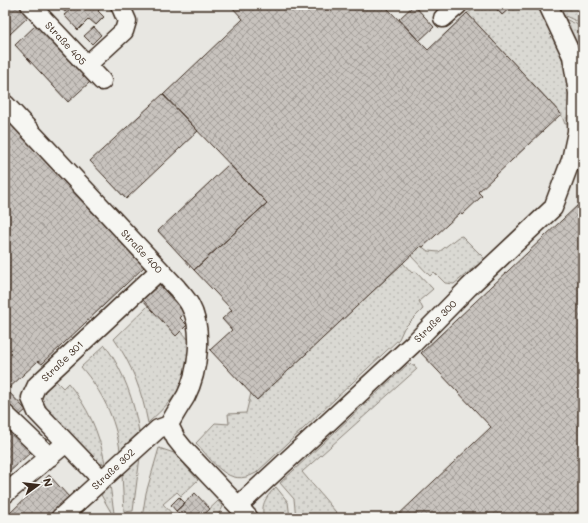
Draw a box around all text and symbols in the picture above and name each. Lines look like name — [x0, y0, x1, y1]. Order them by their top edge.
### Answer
street label: Straße 405 — [42, 18, 90, 68]
street label: Straße 400 — [118, 226, 166, 276]
street label: Straße 300 — [411, 297, 459, 345]
street label: Straße 301 — [38, 337, 86, 385]
street label: Straße 302 — [88, 445, 138, 493]
north arrow — [18, 465, 58, 505]
text: N — [40, 476, 56, 488]

